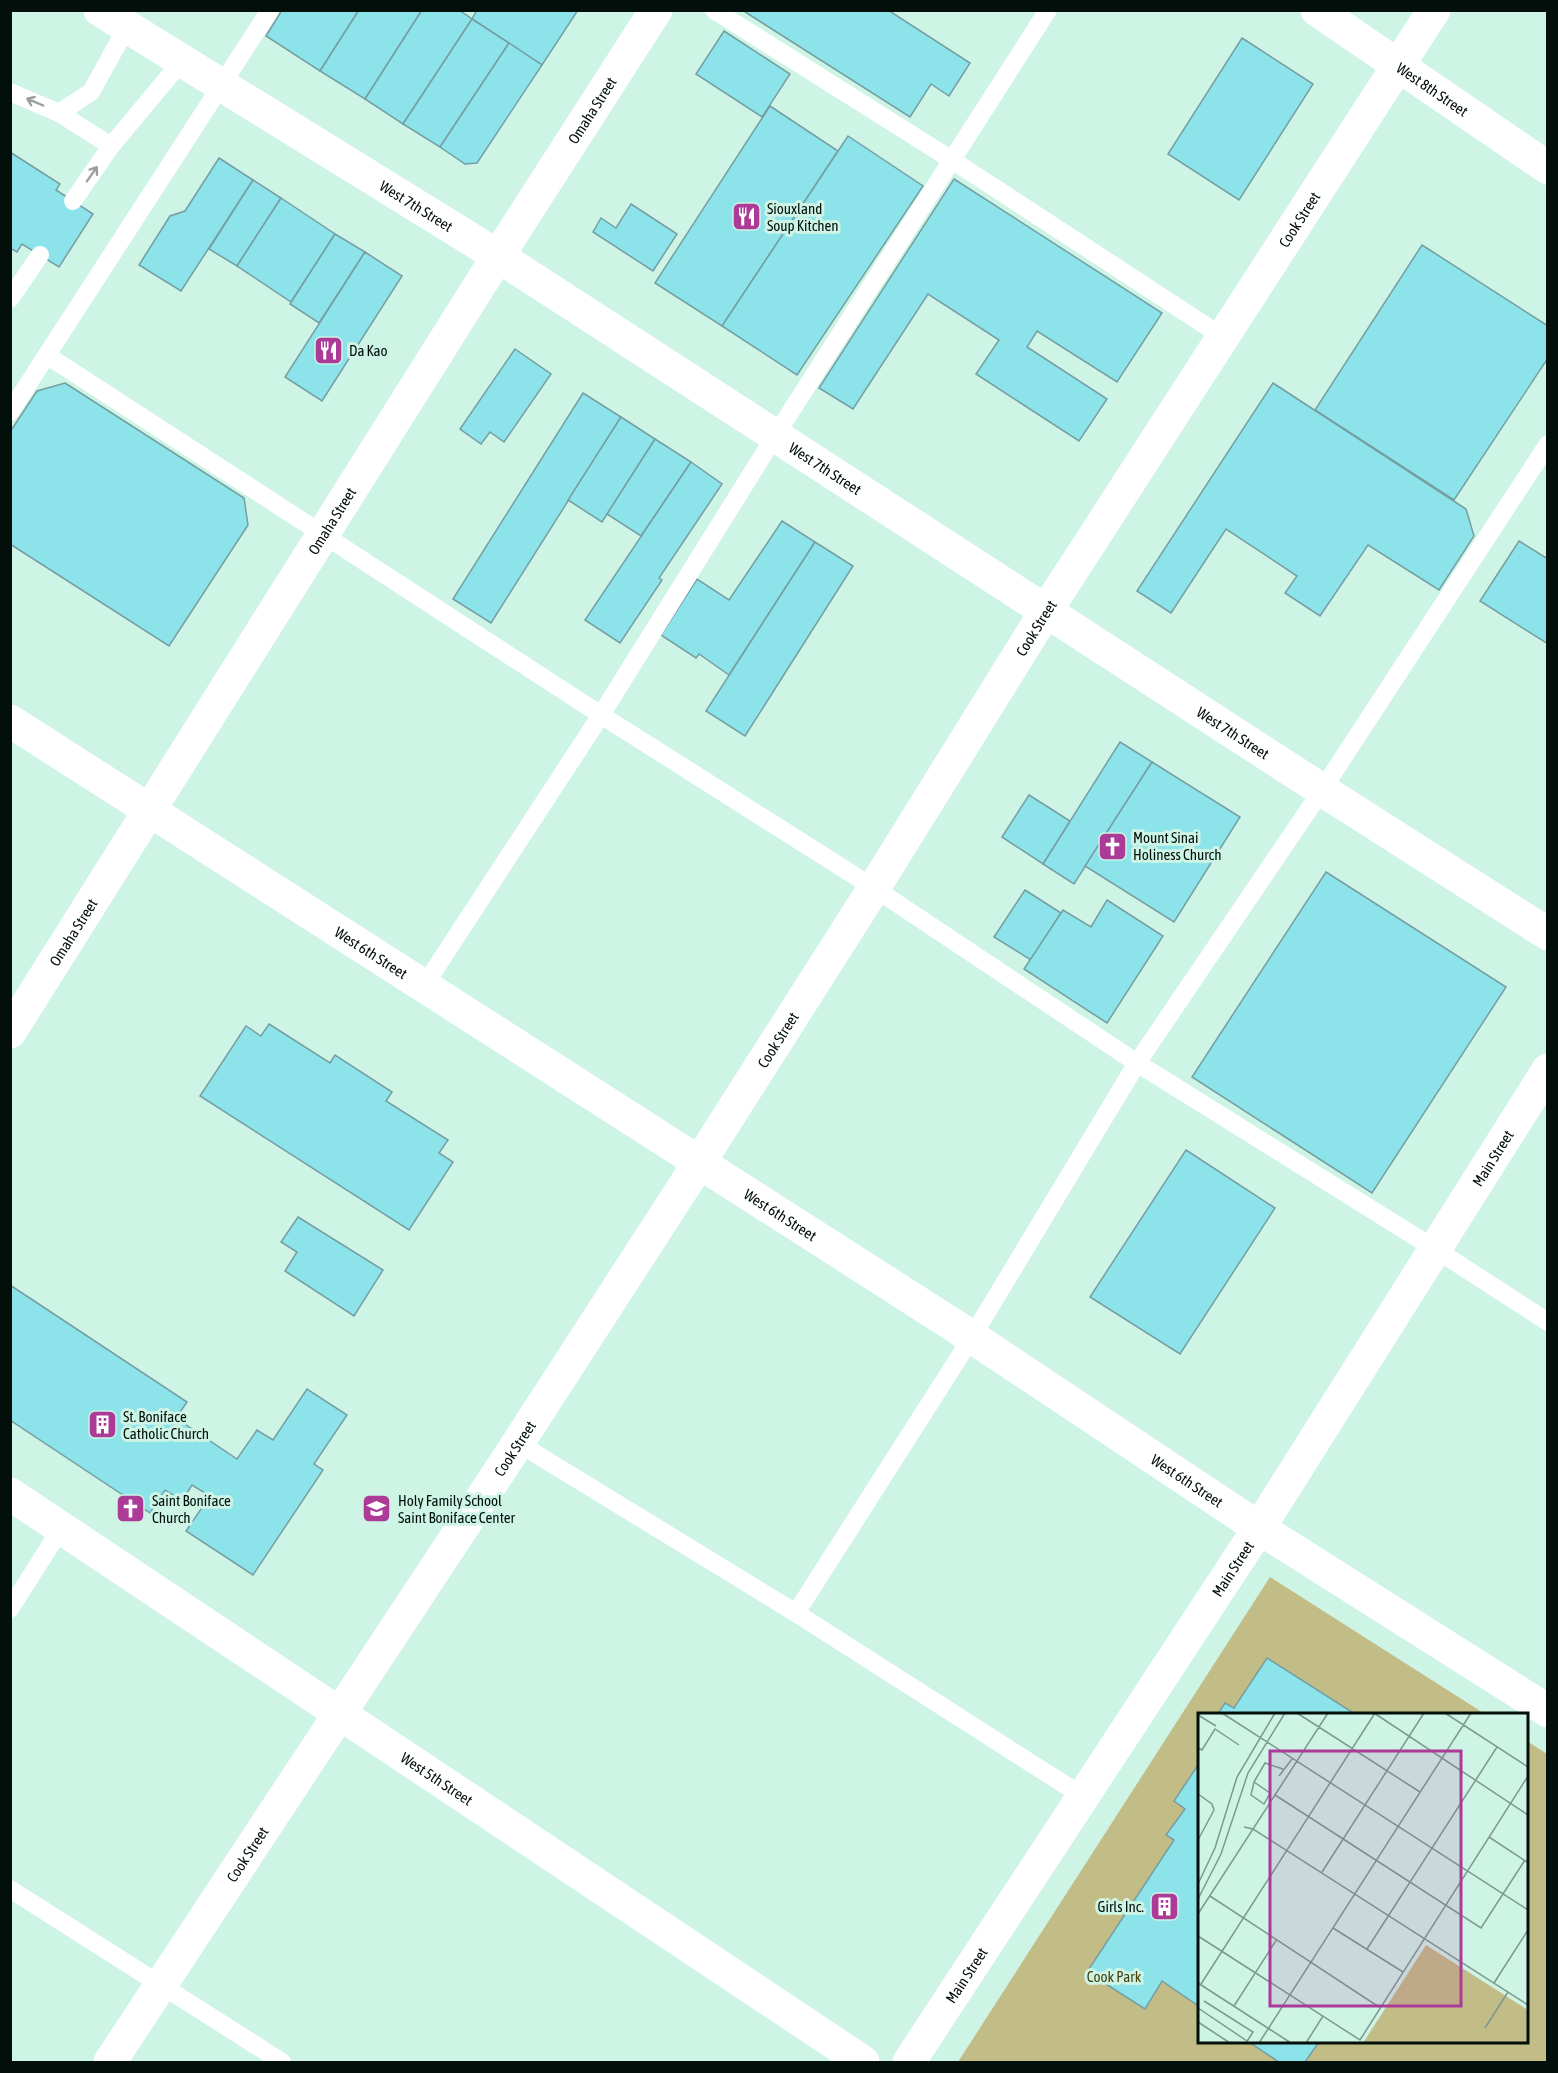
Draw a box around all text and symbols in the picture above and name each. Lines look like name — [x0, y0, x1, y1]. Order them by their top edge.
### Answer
street label: West 8th Street — [1394, 59, 1471, 119]
street label: Omaha Street — [564, 74, 619, 147]
one-way arrow — [26, 96, 44, 107]
one-way arrow — [86, 166, 98, 182]
street label: West 7th Street — [377, 177, 456, 235]
street label: Cook Street — [1275, 188, 1323, 250]
place label: Siouxland Soup Kitchen — [767, 200, 839, 234]
restaurant icon: Siouxland Soup Kitchen — [730, 201, 762, 233]
restaurant icon: Da Kao — [312, 334, 344, 366]
place label: Da Kao — [349, 342, 388, 359]
street label: West 7th Street — [786, 439, 865, 498]
street label: Omaha Street — [304, 484, 359, 557]
street label: Cook Street — [1012, 597, 1059, 659]
street label: West 7th Street — [1194, 703, 1273, 762]
place label: Mount Sinai Holiness Church — [1133, 829, 1221, 863]
church icon: Mount Sinai Holiness Church — [1096, 830, 1128, 862]
street label: Omaha Street — [45, 895, 100, 969]
street label: West 6th Street — [332, 923, 411, 982]
street label: Cook Street — [754, 1009, 801, 1071]
street label: Main Street — [1469, 1127, 1516, 1189]
street label: West 6th Street — [741, 1185, 820, 1244]
place label: St. Boniface Catholic Church — [123, 1408, 209, 1442]
building icon: St. Boniface Catholic Church — [86, 1409, 118, 1441]
street label: Cook Street — [490, 1417, 539, 1479]
street label: West 6th Street — [1148, 1450, 1226, 1510]
place label: Saint Boniface Church — [152, 1492, 231, 1526]
place label: Holy Family School Saint Boniface Center — [398, 1492, 516, 1526]
church icon: Saint Boniface Church — [115, 1493, 147, 1525]
school or university icon: Holy Family School Saint Boniface Center — [361, 1493, 393, 1525]
street label: Main Street — [1208, 1538, 1257, 1599]
inset map — [1198, 1713, 1528, 2043]
street label: West 5th Street — [398, 1748, 476, 1808]
street label: Cook Street — [223, 1823, 271, 1885]
building icon: Girls Inc. — [1149, 1890, 1181, 1922]
place label: Girls Inc. — [1098, 1898, 1144, 1915]
street label: Main Street — [942, 1944, 990, 2006]
park label: Cook Park — [1087, 1968, 1142, 1985]

